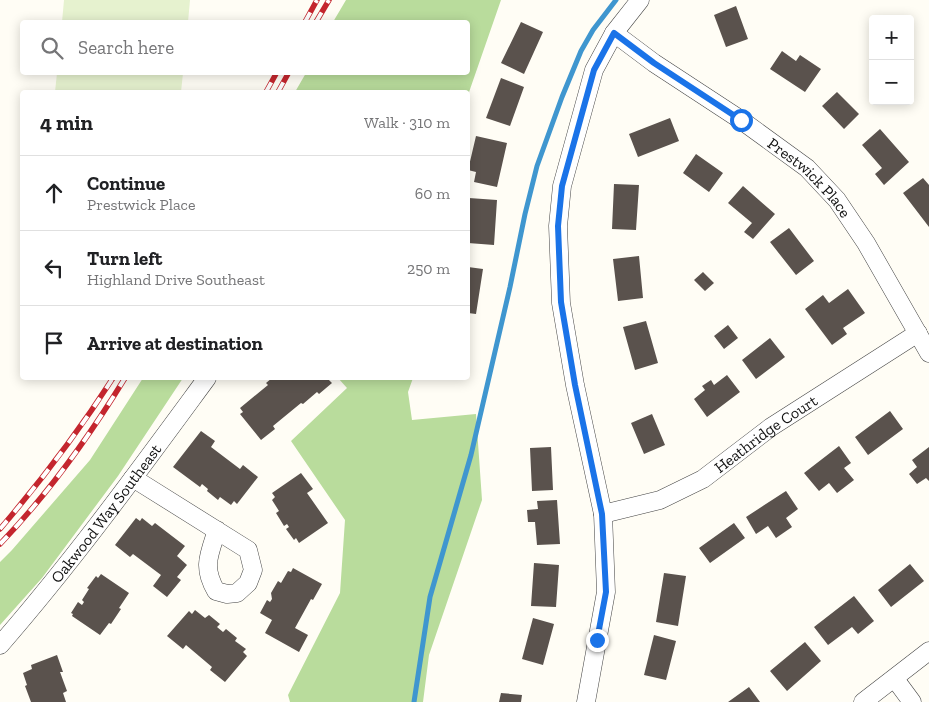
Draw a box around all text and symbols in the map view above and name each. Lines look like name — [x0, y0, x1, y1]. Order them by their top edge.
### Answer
map controls — [869, 15, 914, 105]
button: + — [869, 15, 914, 60]
search box — [20, 20, 470, 75]
icon: search — [38, 34, 66, 62]
text: Search here — [78, 36, 174, 59]
button: − — [869, 60, 914, 105]
route start — [730, 109, 753, 132]
text: 4 min — [40, 110, 93, 135]
text: Walk · 310 m — [364, 113, 450, 132]
street label: Prestwick Place — [764, 133, 855, 221]
text: Continue — [87, 172, 165, 195]
icon: ahead — [40, 179, 68, 207]
text: 60 m — [415, 184, 450, 203]
text: Prestwick Place — [87, 195, 196, 214]
text: Turn left — [87, 247, 162, 270]
icon: left — [40, 254, 68, 282]
text: 250 m — [407, 259, 450, 278]
text: Highland Drive Southeast — [87, 270, 265, 289]
icon: arrive — [40, 329, 68, 357]
text: Arrive at destination — [87, 332, 263, 355]
street label: Heathridge Court — [710, 390, 821, 477]
street label: Oakwood Way Southeast — [46, 440, 165, 587]
route end — [586, 629, 609, 652]

